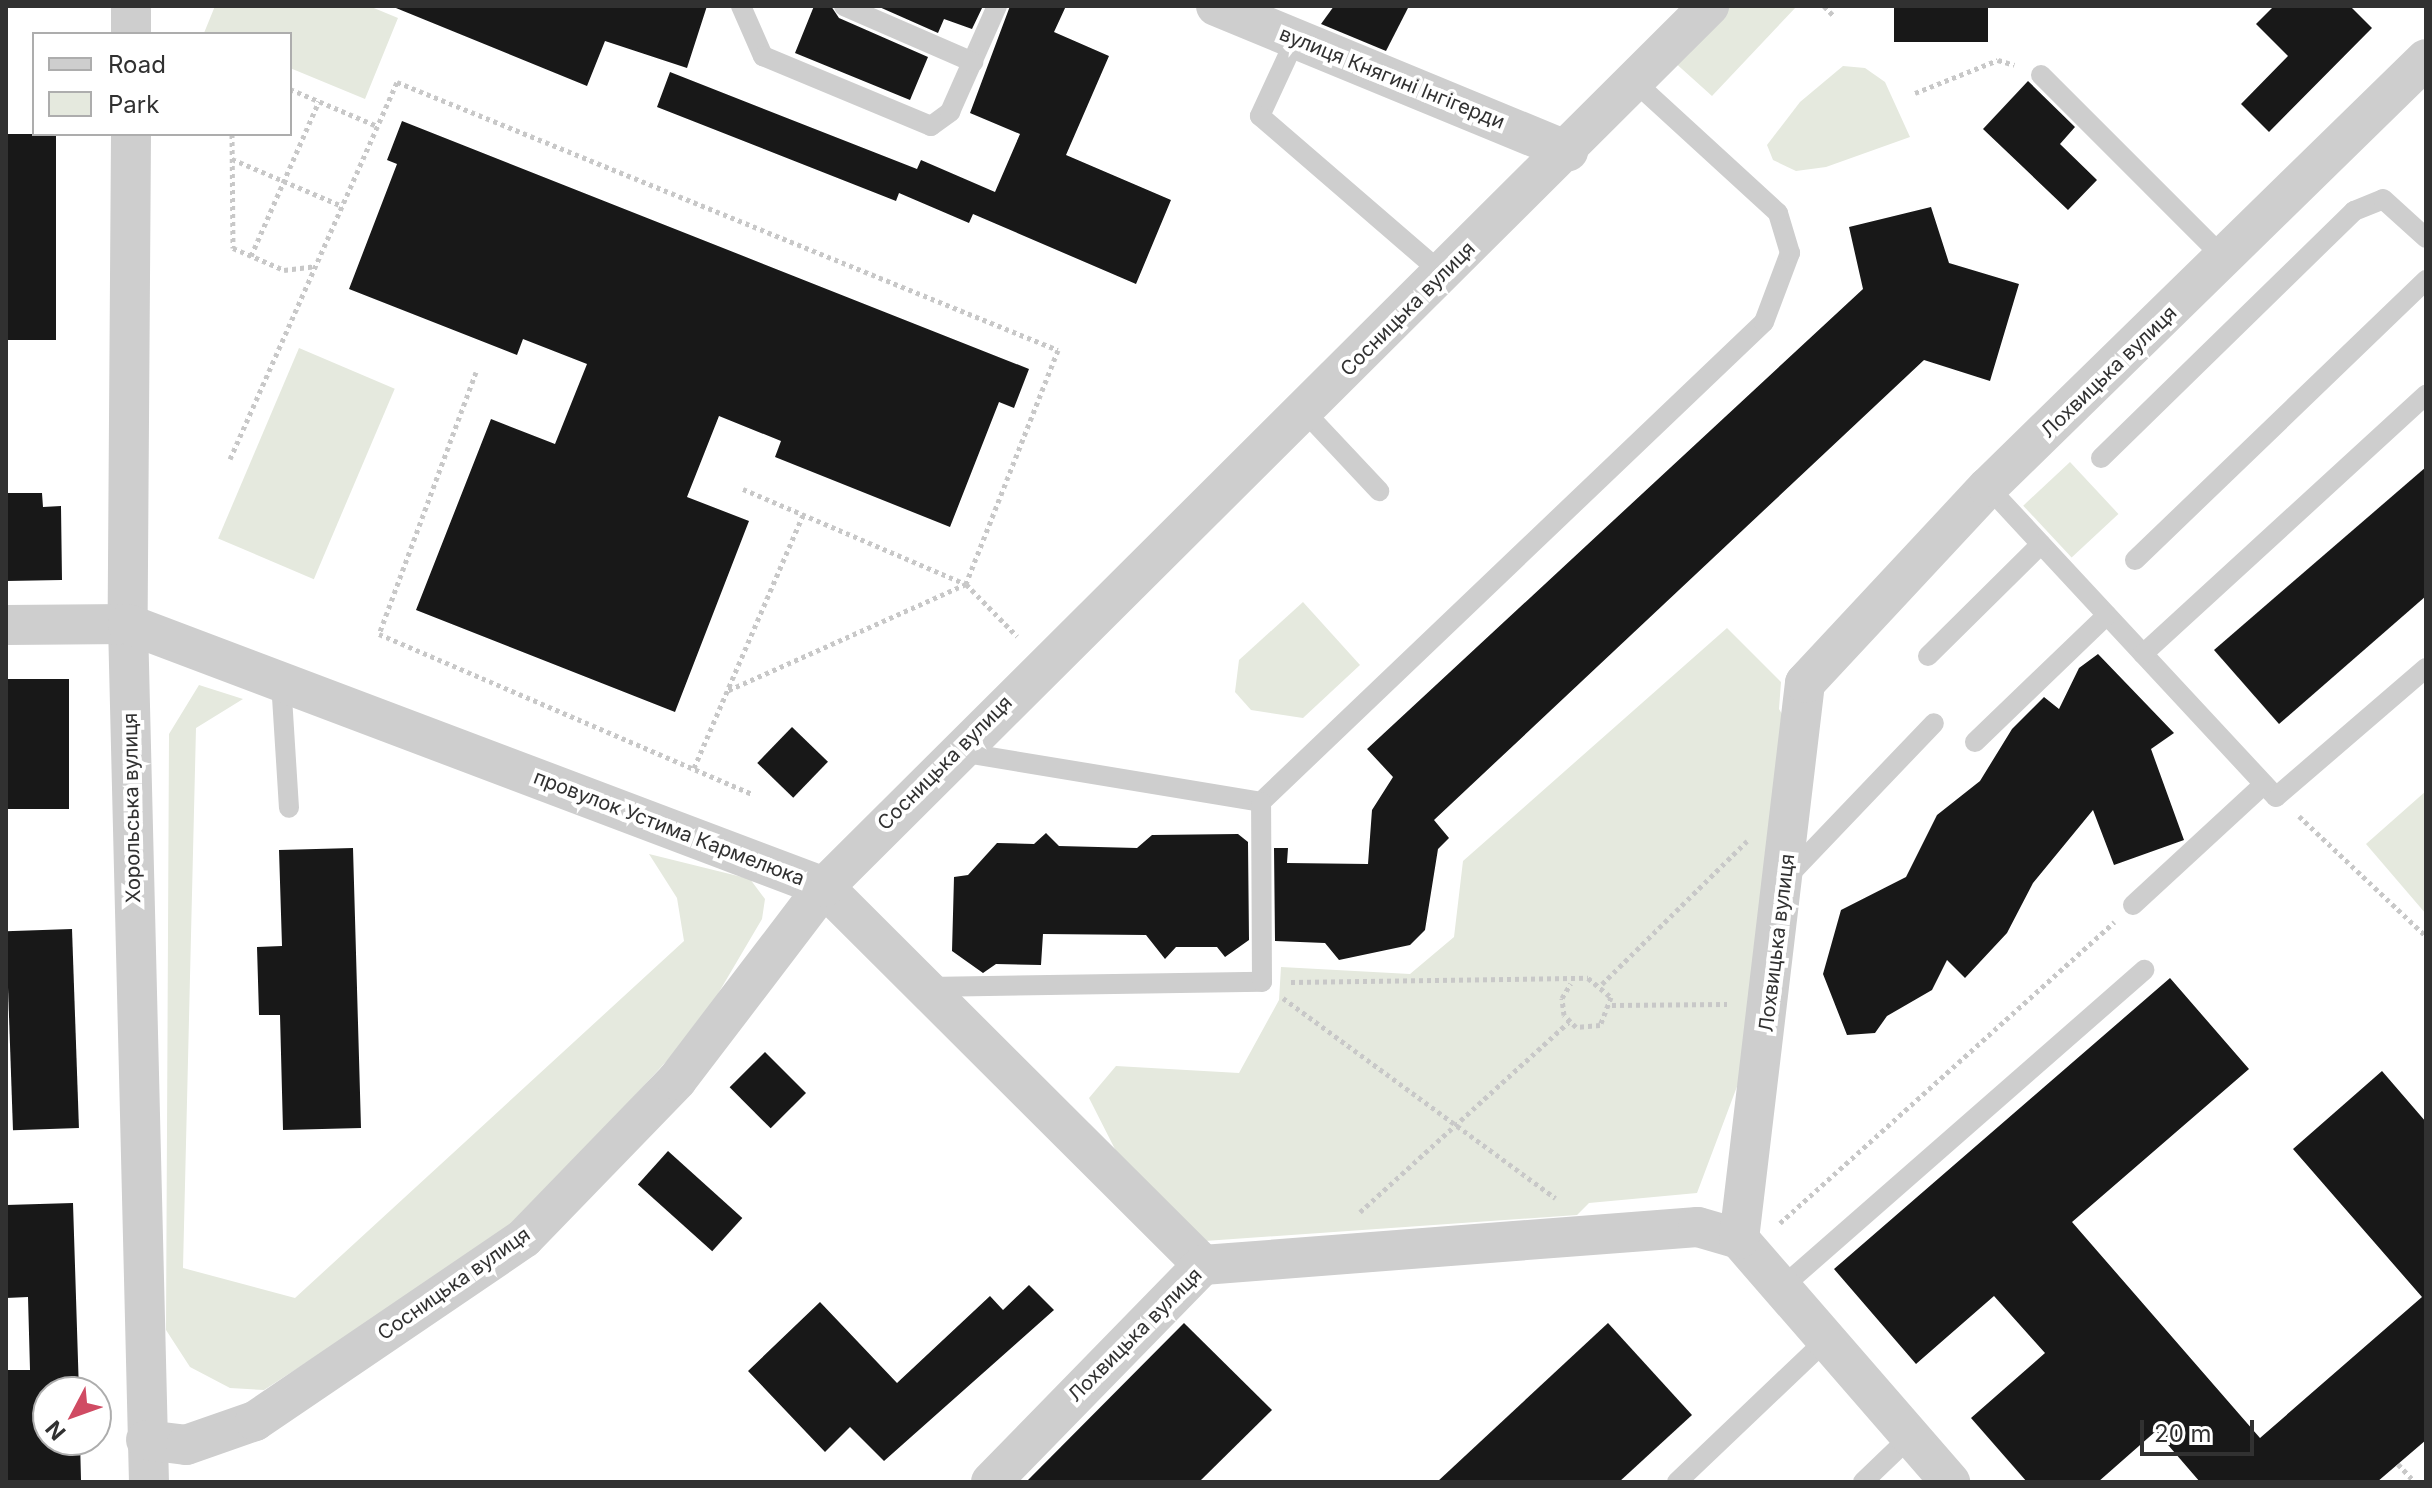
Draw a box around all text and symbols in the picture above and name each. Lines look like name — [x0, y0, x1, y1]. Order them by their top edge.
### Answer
street label: вулиця Княгині Інгігерди — [1276, 22, 1508, 134]
legend — [32, 32, 292, 136]
text: Road — [108, 50, 166, 79]
text: Park — [108, 90, 159, 119]
street label: Сосницька вулиця — [1336, 237, 1480, 381]
street label: Лохвицька вулиця — [2036, 301, 2182, 443]
street label: Сосницька вулиця — [873, 691, 1017, 835]
street label: Хорольська вулиця — [118, 713, 146, 903]
street label: провулок Устима Кармелюка — [530, 765, 808, 891]
street label: Лохвицька вулиця — [1754, 853, 1800, 1033]
street label: Сосницька вулиця — [373, 1222, 535, 1346]
street label: Лохвицька вулиця — [1063, 1263, 1207, 1407]
north arrow — [32, 1376, 112, 1456]
scale bar — [2144, 1404, 2258, 1454]
text: N — [40, 1416, 71, 1445]
text: 20 m — [2154, 1419, 2212, 1448]

